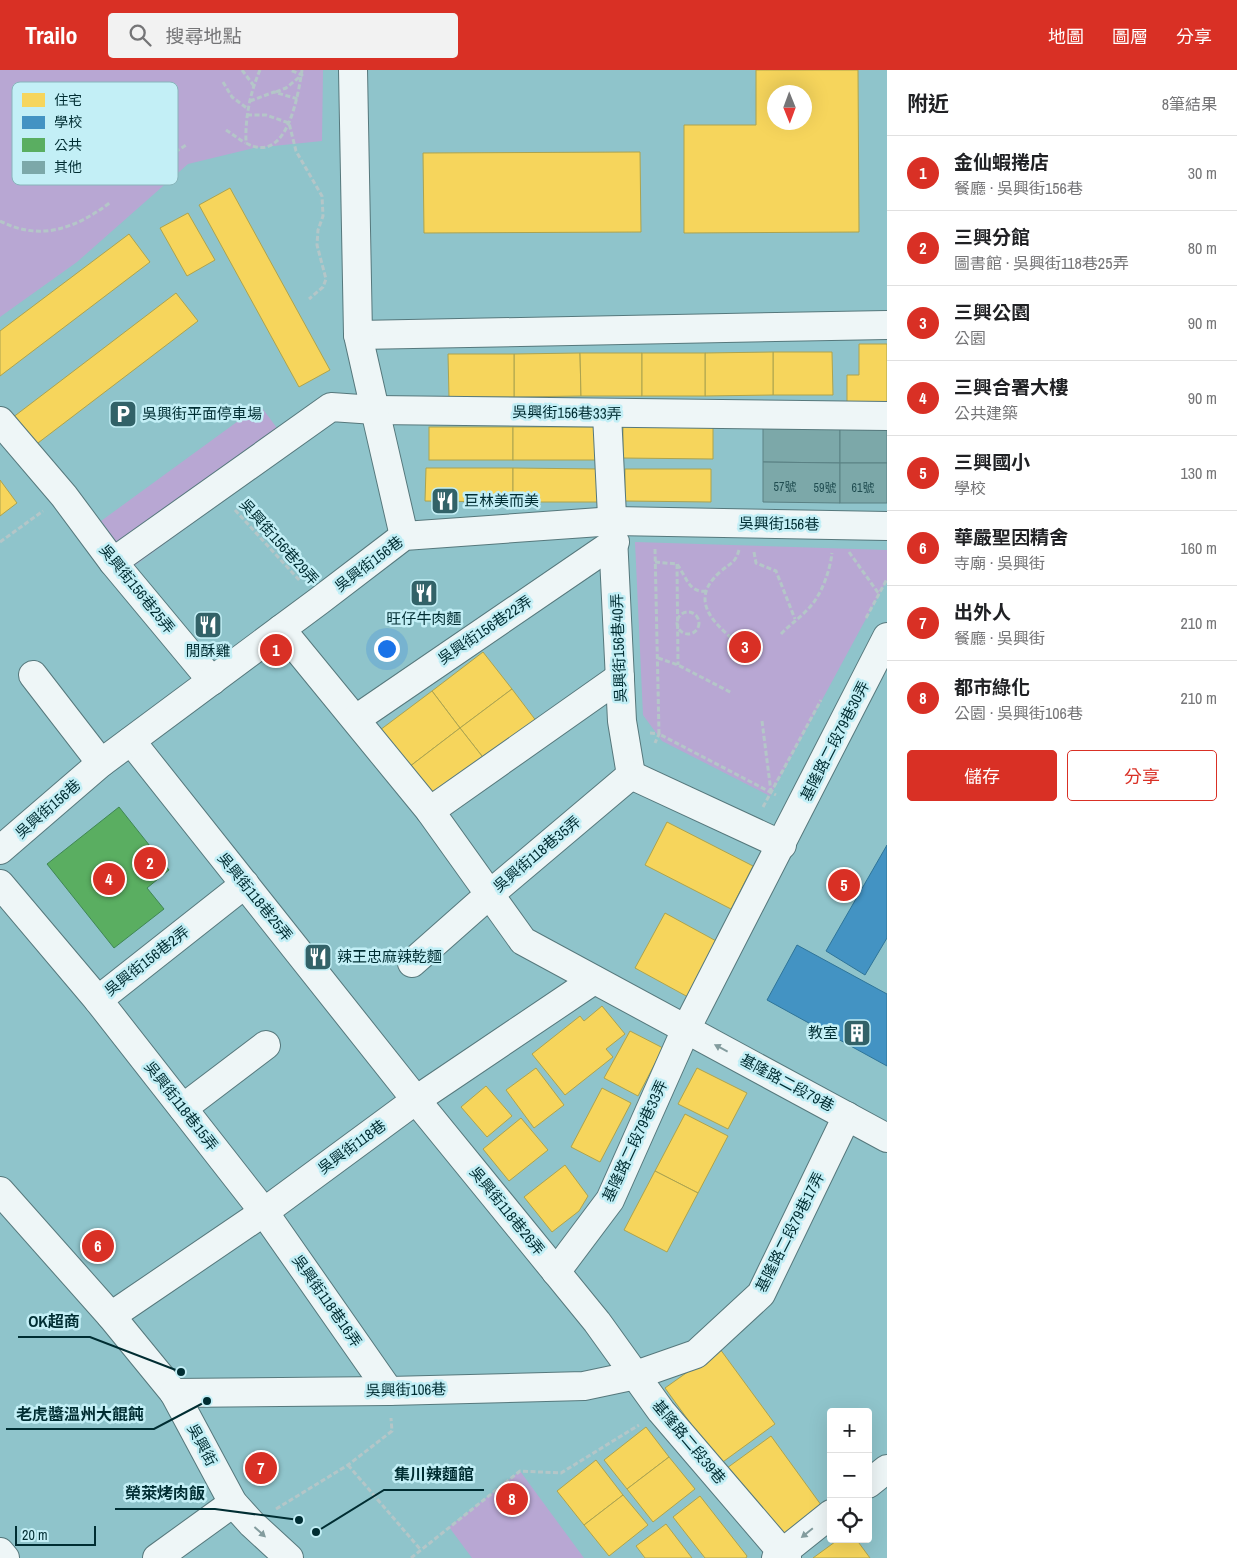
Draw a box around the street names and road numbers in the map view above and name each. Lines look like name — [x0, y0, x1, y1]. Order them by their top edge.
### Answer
street label: 吳興街156巷33弄 — [512, 401, 622, 424]
street label: 吳興街156巷29弄 — [235, 494, 324, 589]
street label: 吳興街156巷 — [739, 512, 819, 535]
street label: 吳興街156巷 — [330, 531, 407, 596]
street label: 吳興街156巷25弄 — [95, 540, 180, 638]
street label: 吳興街156巷22弄 — [434, 590, 536, 669]
street label: 吳興街156巷40弄 — [606, 593, 631, 703]
street label: 基隆路二段79巷30弄 — [795, 677, 874, 805]
street label: 吳興街156巷 — [10, 774, 85, 843]
street label: 吳興街118巷35弄 — [488, 811, 585, 896]
street label: 吳興街118巷25弄 — [213, 848, 298, 945]
street label: 吳興街156巷2弄 — [100, 921, 193, 1000]
street label: 基隆路二段79巷 — [737, 1049, 838, 1116]
street label: 吳興街118巷15弄 — [140, 1057, 223, 1155]
street label: 基隆路二段79巷33弄 — [597, 1076, 672, 1205]
street label: 吳興街118巷 — [313, 1115, 390, 1178]
street label: 吳興街118巷26弄 — [465, 1162, 550, 1259]
street label: 基隆路二段79巷17弄 — [750, 1168, 829, 1296]
street label: 吳興街118巷16弄 — [288, 1250, 367, 1351]
street label: 吳興街106巷 — [366, 1378, 446, 1401]
street label: 基隆路二段39巷 — [648, 1395, 731, 1488]
street label: 吳興街 — [183, 1420, 222, 1470]

